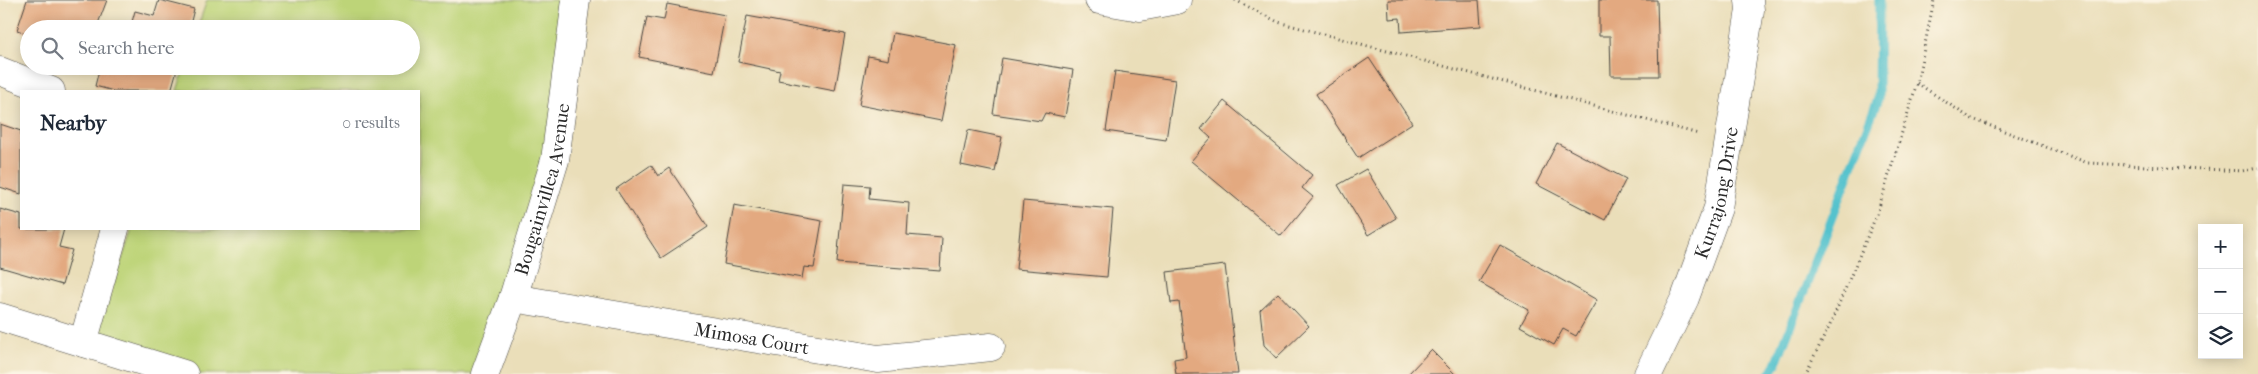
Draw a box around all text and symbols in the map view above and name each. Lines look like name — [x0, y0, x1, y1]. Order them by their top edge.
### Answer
search box — [20, 20, 420, 75]
icon: search — [38, 34, 66, 62]
text: Search here — [78, 37, 174, 59]
street label: Bougainvillea Avenue — [511, 102, 574, 278]
text: Nearby — [40, 111, 106, 135]
text: 0 results — [342, 113, 400, 132]
street label: Kurrajong Drive — [1690, 125, 1743, 262]
map controls — [2198, 224, 2243, 359]
button: + — [2198, 224, 2243, 269]
button: − — [2198, 269, 2243, 314]
button: layers — [2198, 314, 2243, 359]
street label: Mimosa Court — [692, 318, 811, 359]

